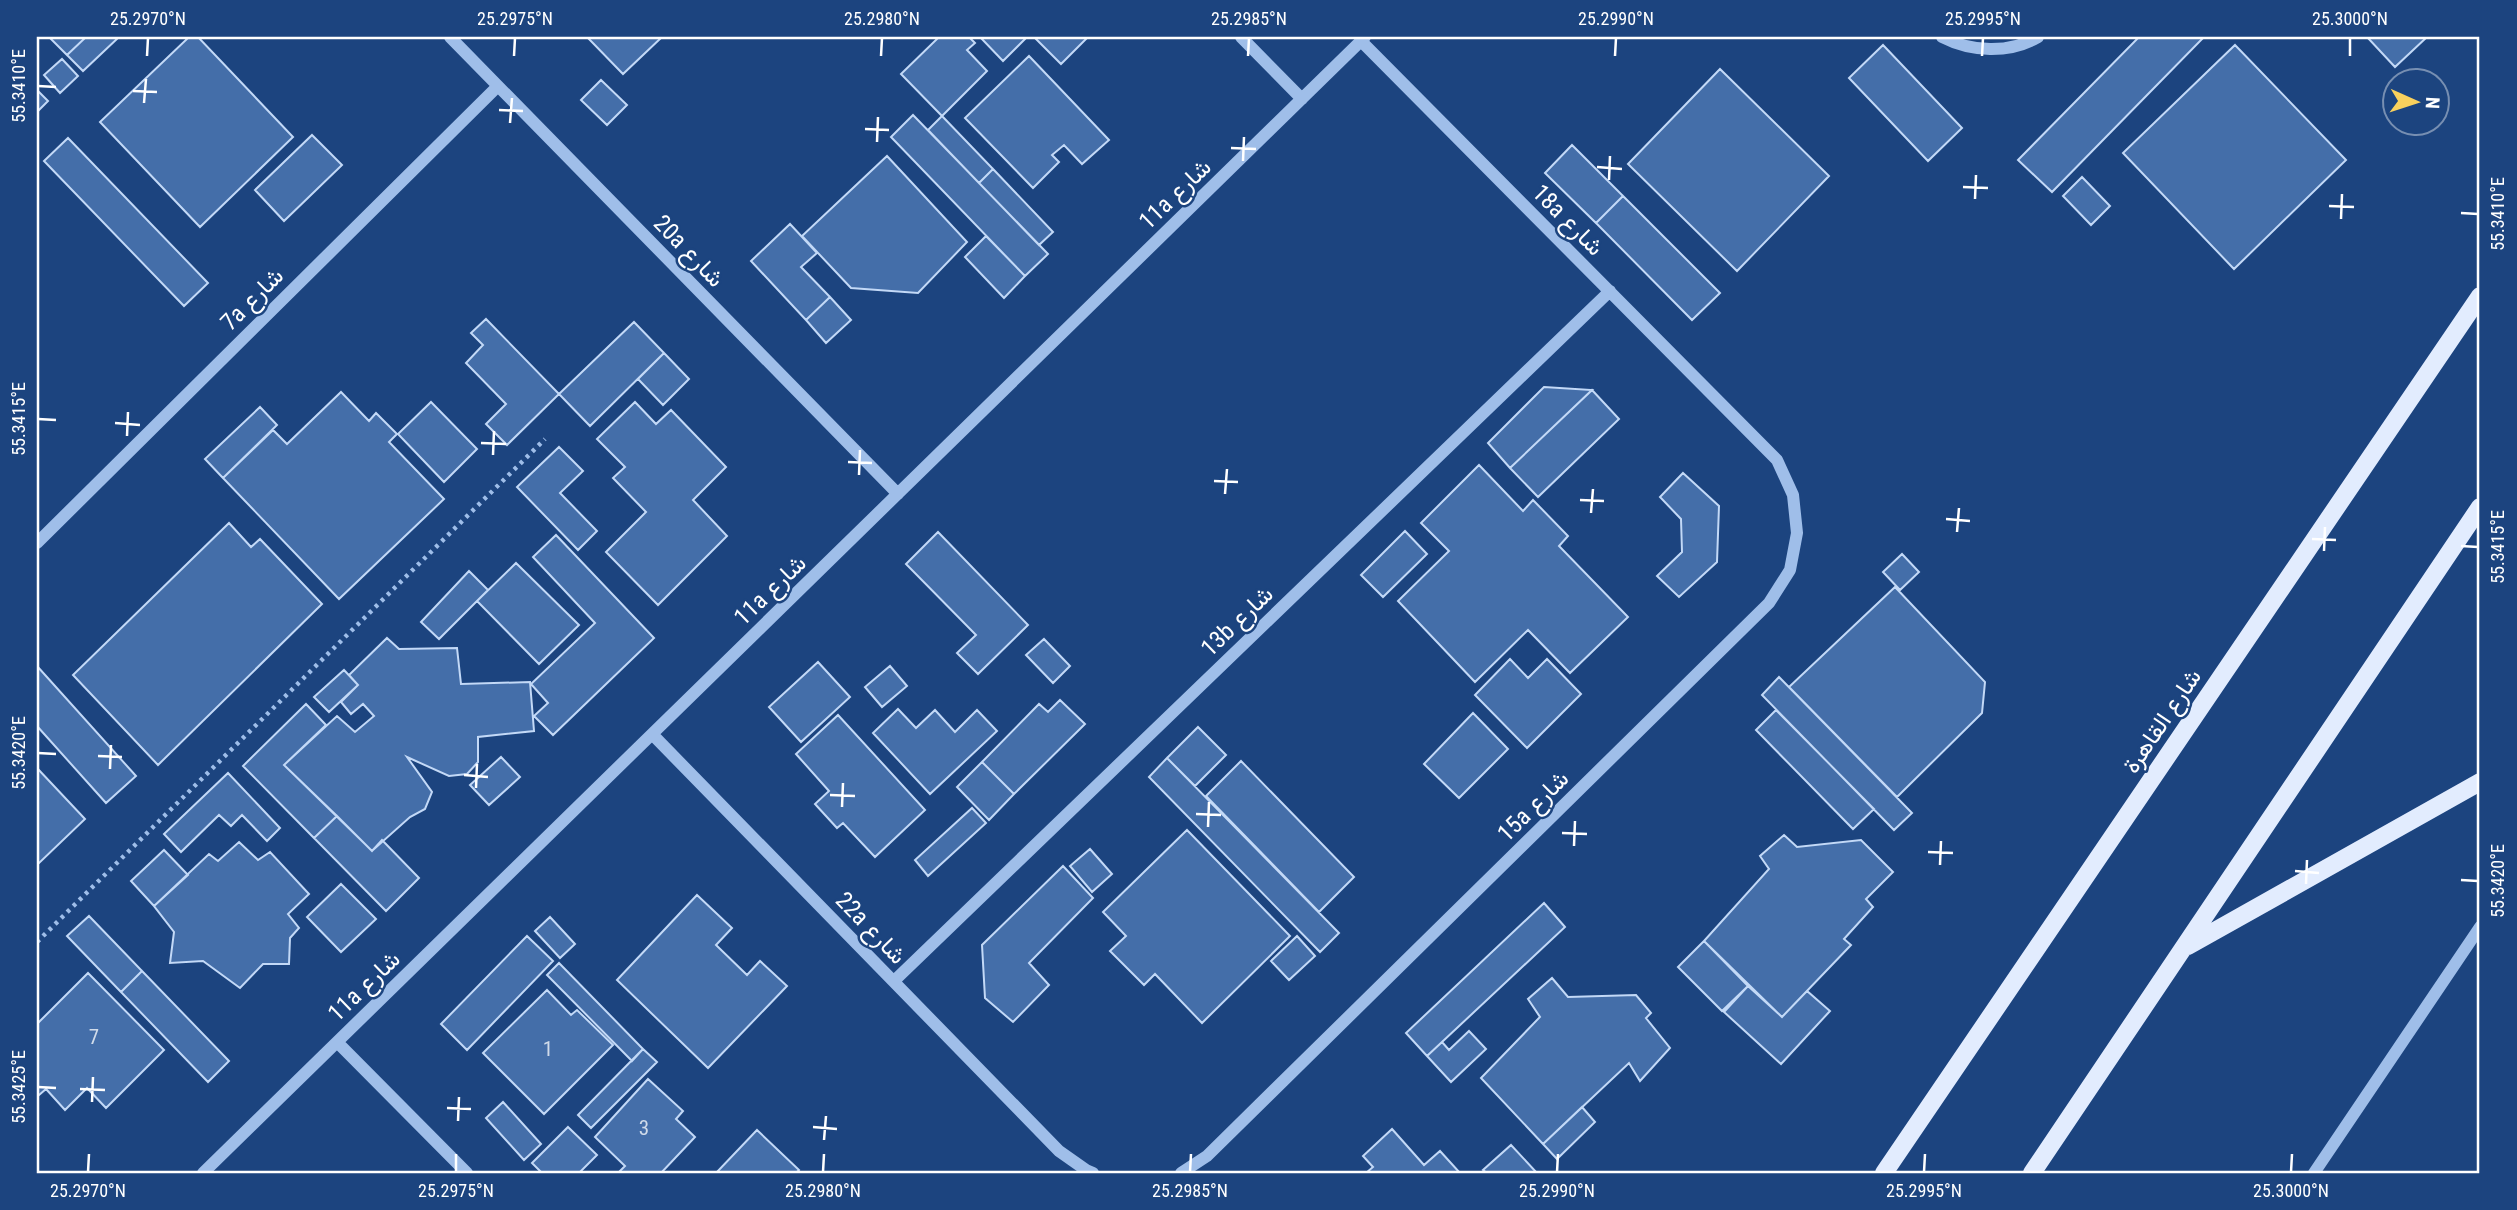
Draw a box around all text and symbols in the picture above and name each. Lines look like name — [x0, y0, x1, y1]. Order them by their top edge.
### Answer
text: 25.2970°N — [110, 8, 186, 29]
text: 25.2975°N — [477, 8, 553, 29]
text: 25.2980°N — [844, 8, 920, 29]
text: 25.2985°N — [1211, 8, 1287, 29]
text: 25.2990°N — [1578, 8, 1654, 29]
text: 25.2995°N — [1945, 8, 2021, 29]
text: 25.3000°N — [2312, 8, 2388, 29]
text: 55.3410°E — [8, 49, 29, 123]
north arrow — [2380, 66, 2450, 136]
text: N — [2421, 96, 2444, 109]
street label: 11a شارع — [1133, 153, 1218, 236]
text: 55.3410°E — [2487, 177, 2508, 251]
street label: 18a شارع — [1525, 179, 1609, 263]
street label: 20a شارع — [647, 209, 730, 294]
street label: 7a شارع — [215, 262, 291, 338]
text: 55.3415°E — [8, 382, 29, 456]
text: 55.3415°E — [2487, 510, 2508, 584]
street label: 11a شارع — [728, 549, 813, 632]
street label: 13b شارع — [1195, 580, 1280, 664]
street label: شارع القاهرة — [2117, 664, 2209, 780]
text: 55.3420°E — [8, 716, 29, 790]
street label: 15a شارع — [1492, 765, 1576, 849]
text: 55.3420°E — [2487, 844, 2508, 918]
street label: 22a شارع — [829, 886, 912, 971]
street label: 11a شارع — [322, 945, 407, 1028]
house number: 7 — [89, 1025, 99, 1049]
house number: 1 — [543, 1037, 553, 1061]
text: 55.3425°E — [8, 1050, 29, 1124]
house number: 3 — [639, 1116, 649, 1140]
text: 25.2970°N — [50, 1180, 126, 1201]
text: 25.2975°N — [418, 1180, 494, 1201]
text: 25.2980°N — [785, 1180, 861, 1201]
text: 25.2985°N — [1152, 1180, 1228, 1201]
text: 25.2990°N — [1519, 1180, 1595, 1201]
text: 25.2995°N — [1886, 1180, 1962, 1201]
text: 25.3000°N — [2253, 1180, 2329, 1201]

